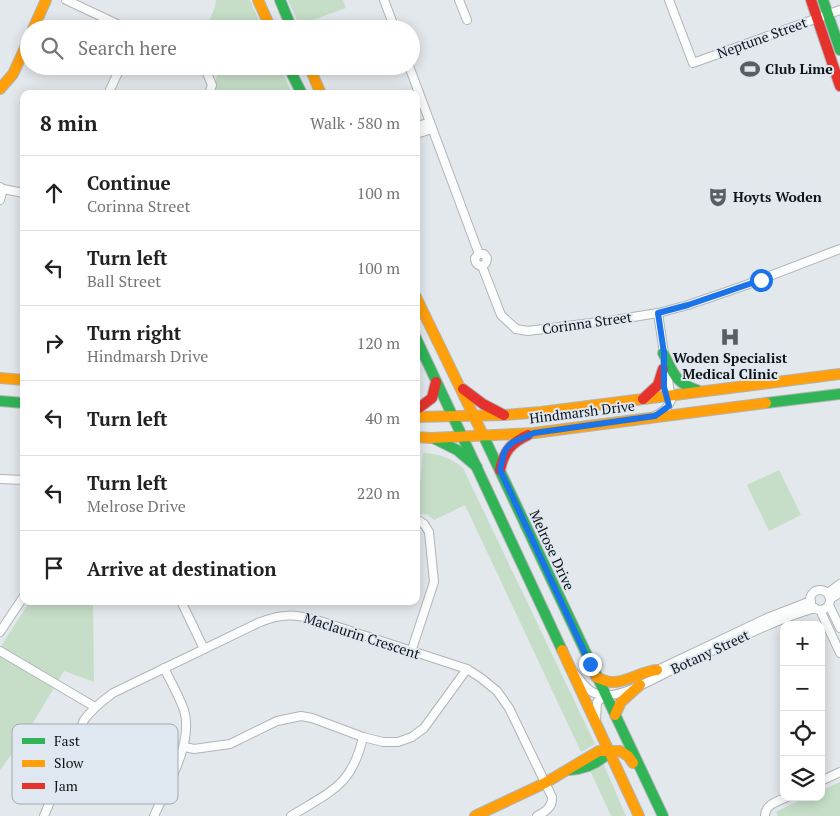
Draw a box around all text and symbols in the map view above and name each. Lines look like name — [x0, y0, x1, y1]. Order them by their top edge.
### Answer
street label: Neptune Street — [714, 12, 810, 63]
search box — [20, 20, 420, 75]
icon: search — [38, 34, 66, 62]
text: Search here — [78, 35, 177, 60]
sports icon: Club Lime — [739, 58, 761, 80]
place label: Club Lime — [765, 59, 833, 78]
text: 8 min — [40, 109, 97, 137]
text: Walk · 580 m — [310, 112, 400, 134]
text: Continue — [87, 170, 171, 195]
icon: ahead — [40, 179, 68, 207]
text: 100 m — [357, 182, 400, 204]
theatre icon: Hoyts Woden — [707, 186, 729, 208]
place label: Hoyts Woden — [733, 187, 822, 206]
text: Corinna Street — [87, 195, 190, 217]
text: Turn left — [87, 245, 168, 270]
icon: left — [40, 254, 68, 282]
text: 100 m — [357, 257, 400, 279]
route start — [750, 269, 773, 292]
text: Ball Street — [87, 270, 161, 292]
street label: Corinna Street — [541, 307, 634, 338]
text: Turn right — [87, 320, 181, 345]
hospital icon: Woden Specialist Medical Clinic — [719, 326, 741, 348]
icon: right — [40, 329, 68, 357]
text: 120 m — [357, 332, 400, 354]
text: Hindmarsh Drive — [87, 345, 208, 367]
place label: Woden Specialist Medical Clinic — [673, 348, 788, 383]
street label: Hindmarsh Drive — [528, 396, 636, 427]
icon: left — [40, 404, 68, 432]
text: Turn left — [87, 406, 168, 431]
text: 40 m — [365, 407, 400, 429]
text: Turn left — [87, 470, 168, 495]
icon: left — [40, 479, 68, 507]
text: 220 m — [357, 482, 400, 504]
text: Melrose Drive — [87, 495, 186, 517]
street label: Melrose Drive — [526, 507, 579, 593]
icon: arrive — [40, 554, 68, 582]
text: Arrive at destination — [87, 556, 276, 581]
street label: Maclaurin Crescent — [302, 608, 423, 663]
map controls — [780, 621, 825, 801]
button: + — [780, 621, 825, 666]
street label: Botany Street — [667, 625, 753, 678]
route end — [579, 653, 602, 676]
button: − — [780, 666, 825, 711]
button: locate — [780, 711, 825, 756]
legend — [12, 724, 178, 804]
text: Fast — [54, 731, 81, 750]
text: Slow — [54, 753, 84, 772]
button: layers — [780, 756, 825, 801]
text: Jam — [54, 776, 78, 795]

